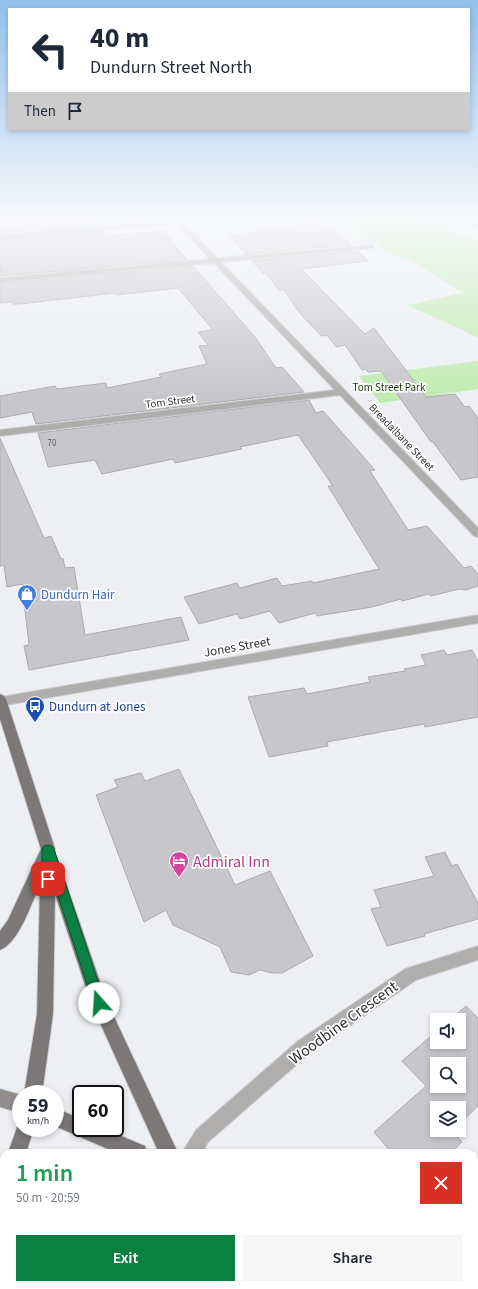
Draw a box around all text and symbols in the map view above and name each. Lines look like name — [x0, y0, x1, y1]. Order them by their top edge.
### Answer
text: 40 m — [90, 18, 149, 58]
icon: left — [24, 24, 76, 76]
text: Dundurn Street North — [90, 55, 252, 80]
icon: arrive — [64, 100, 86, 122]
text: Then — [24, 101, 56, 122]
park label: Tom Street Park — [353, 380, 426, 395]
street label: Tom Street — [144, 391, 196, 412]
street label: Breadalbane Street — [366, 400, 438, 474]
house number: 70 — [48, 437, 57, 450]
shop icon: Dundurn Hair — [16, 583, 38, 611]
place label: Dundurn Hair — [41, 586, 115, 604]
street label: Jones Street — [202, 632, 273, 662]
bus stop icon: Dundurn at Jones — [24, 695, 46, 723]
place label: Dundurn at Jones — [49, 698, 146, 716]
hotel icon: Admiral Inn — [168, 850, 190, 878]
place label: Admiral Inn — [193, 851, 270, 873]
pin — [31, 862, 65, 896]
icon: arrive — [37, 868, 59, 890]
street label: Woodbine Crescent — [285, 975, 403, 1070]
position arrow — [78, 982, 120, 1024]
map controls — [430, 1013, 466, 1137]
button: sound — [430, 1013, 466, 1049]
button: search — [430, 1057, 466, 1093]
speed limit sign: 60 — [72, 1085, 124, 1137]
text: 59 — [27, 1092, 49, 1120]
button: layers — [430, 1101, 466, 1137]
text: km/h — [27, 1114, 49, 1128]
text: 1 min — [16, 1156, 73, 1191]
button: close — [420, 1162, 462, 1204]
text: 50 m · 20:59 — [16, 1189, 80, 1207]
button: Exit — [16, 1235, 235, 1281]
button: Share — [243, 1235, 462, 1281]

